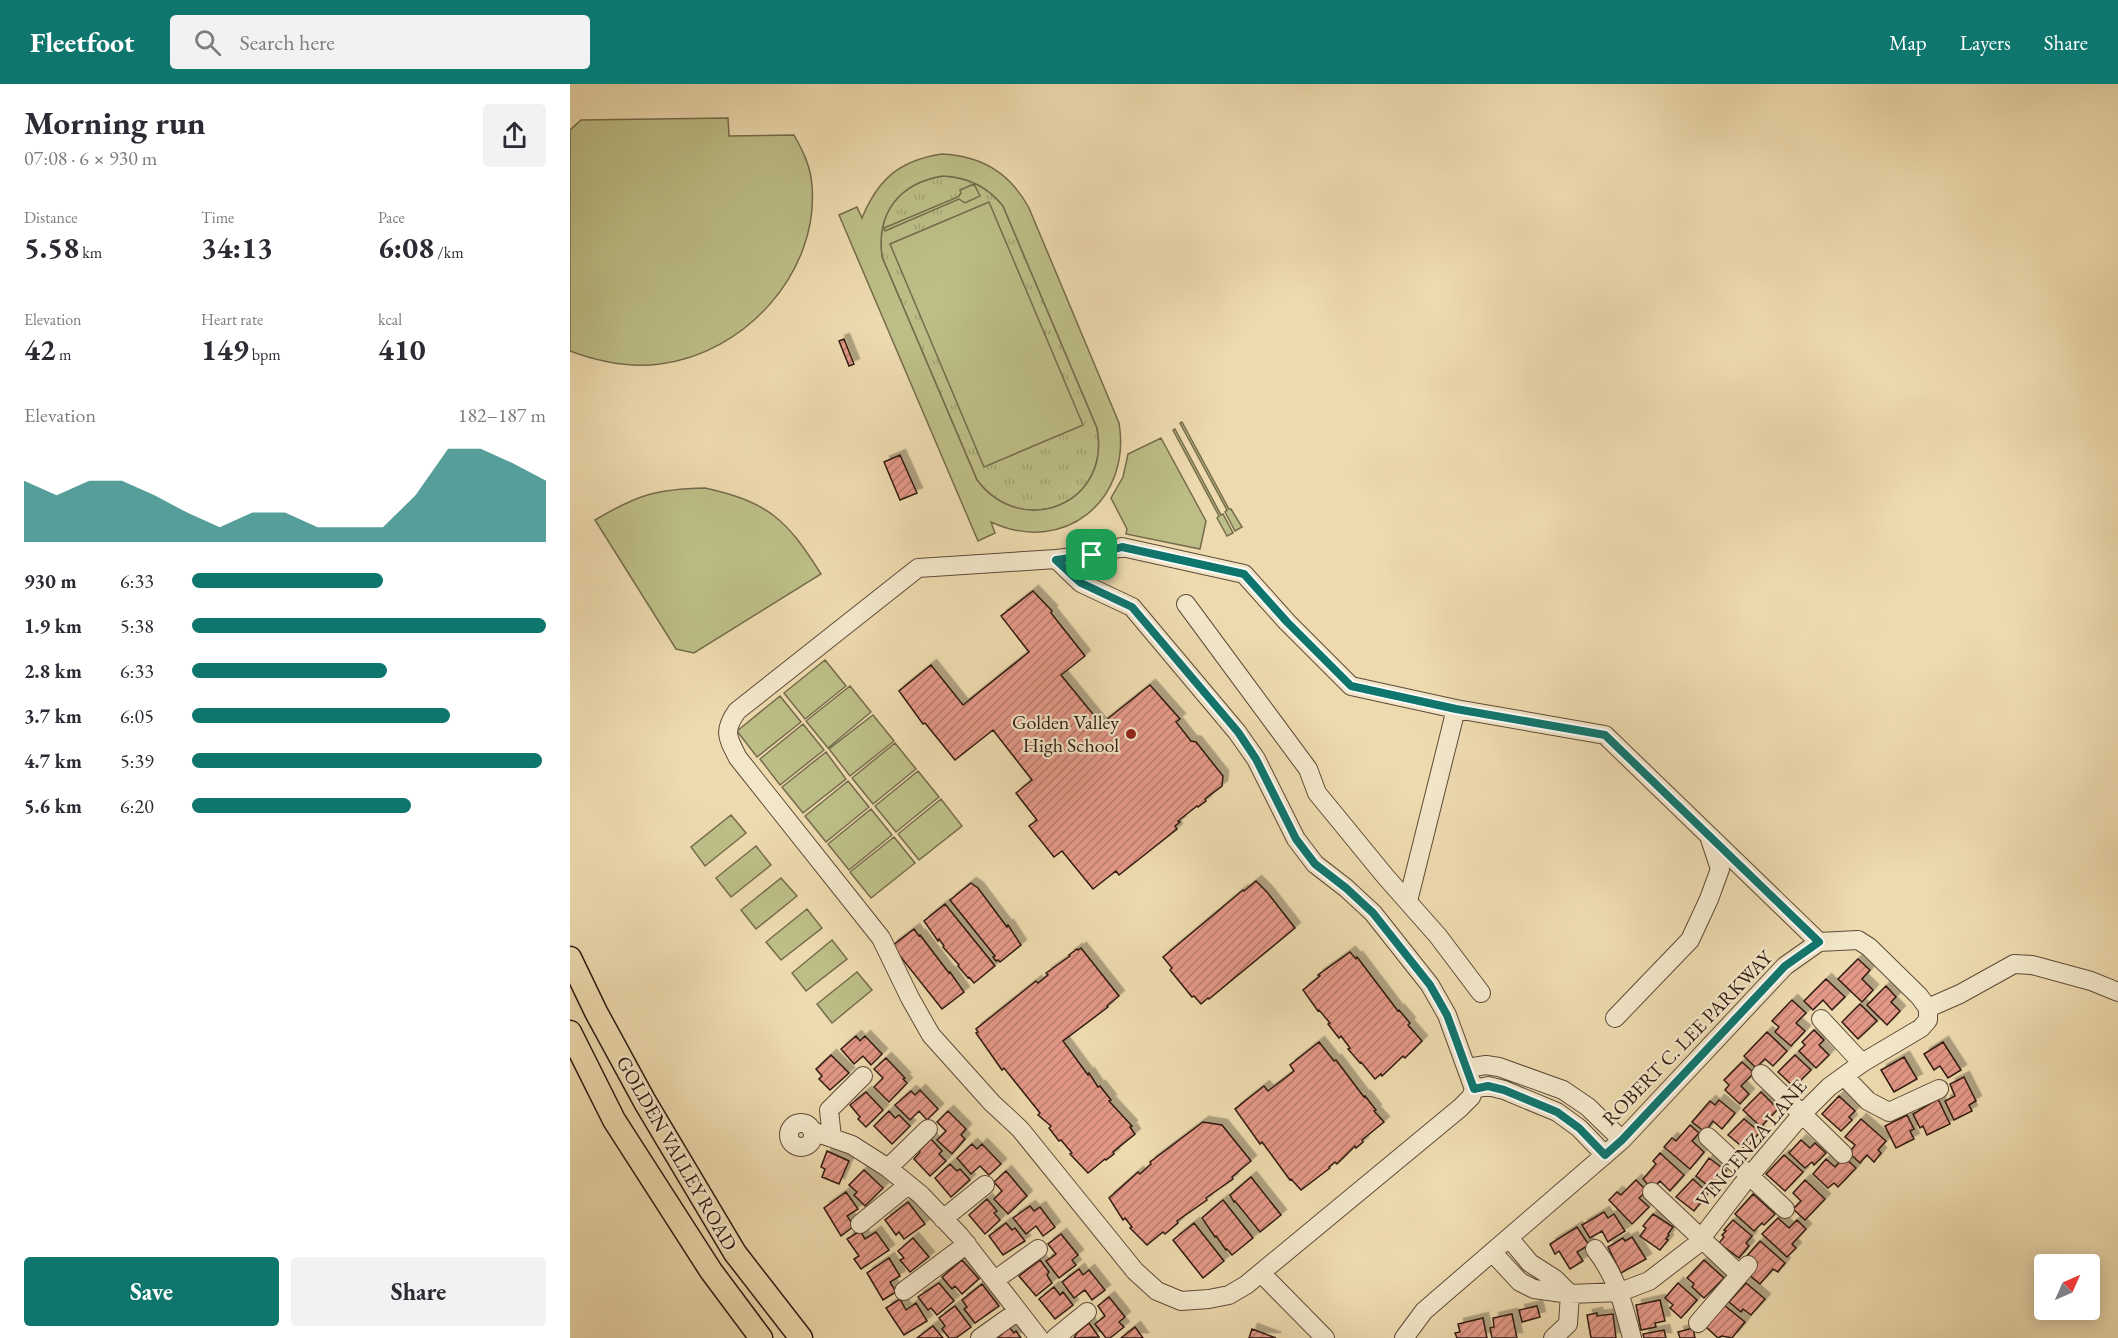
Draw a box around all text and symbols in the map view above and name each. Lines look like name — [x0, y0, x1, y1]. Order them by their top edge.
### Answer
search box — [170, 15, 590, 69]
text: Fleetfoot — [30, 24, 134, 60]
icon: search — [191, 26, 224, 59]
text: Search here — [239, 28, 335, 57]
text: Map — [1889, 29, 1927, 56]
text: Layers — [1960, 29, 2011, 56]
text: Share — [2044, 29, 2088, 56]
text: Morning run — [24, 101, 206, 144]
button: share — [483, 104, 546, 167]
text: 07:08 · 6 × 930 m — [24, 145, 157, 171]
text: Distance — [24, 207, 77, 228]
text: Time — [201, 207, 234, 228]
text: Pace — [378, 207, 405, 228]
text: 5.58 — [24, 228, 79, 267]
text: 34:13 — [201, 228, 273, 267]
text: 6:08 — [378, 228, 434, 267]
text: km — [79, 242, 102, 263]
text: /km — [434, 242, 464, 263]
text: Elevation — [24, 309, 82, 330]
text: Heart rate — [201, 309, 263, 330]
text: kcal — [378, 309, 402, 330]
text: 42 — [24, 330, 56, 369]
text: 149 — [201, 330, 249, 369]
text: 410 — [378, 330, 426, 369]
text: m — [56, 344, 71, 365]
text: bpm — [249, 344, 281, 365]
text: Elevation — [24, 402, 96, 428]
text: 182–187 m — [458, 402, 546, 428]
pin — [1066, 529, 1117, 580]
icon: arrive — [1075, 538, 1108, 571]
text: 930 m — [24, 568, 77, 594]
text: 6:33 — [120, 568, 154, 594]
text: 1.9 km — [24, 613, 82, 639]
text: 5:38 — [120, 613, 154, 639]
text: 2.8 km — [24, 658, 82, 684]
text: 6:33 — [120, 658, 154, 684]
text: 3.7 km — [24, 703, 82, 729]
text: 6:05 — [120, 703, 154, 729]
place label: Golden Valley High School — [1012, 709, 1119, 758]
marker: Golden Valley High School — [1124, 727, 1138, 741]
text: 4.7 km — [24, 748, 82, 774]
text: 5:39 — [120, 748, 154, 774]
text: 5.6 km — [24, 793, 82, 819]
text: 6:20 — [120, 793, 154, 819]
street label: ROBERT C. LEE PARKWAY — [1596, 944, 1779, 1131]
street label: GOLDEN VALLEY ROAD — [611, 1051, 743, 1255]
street label: VINCENZA LANE — [1690, 1073, 1812, 1213]
north arrow — [2034, 1254, 2100, 1320]
map controls — [2034, 1254, 2100, 1320]
button: Save — [24, 1257, 279, 1326]
button: Share — [291, 1257, 546, 1326]

